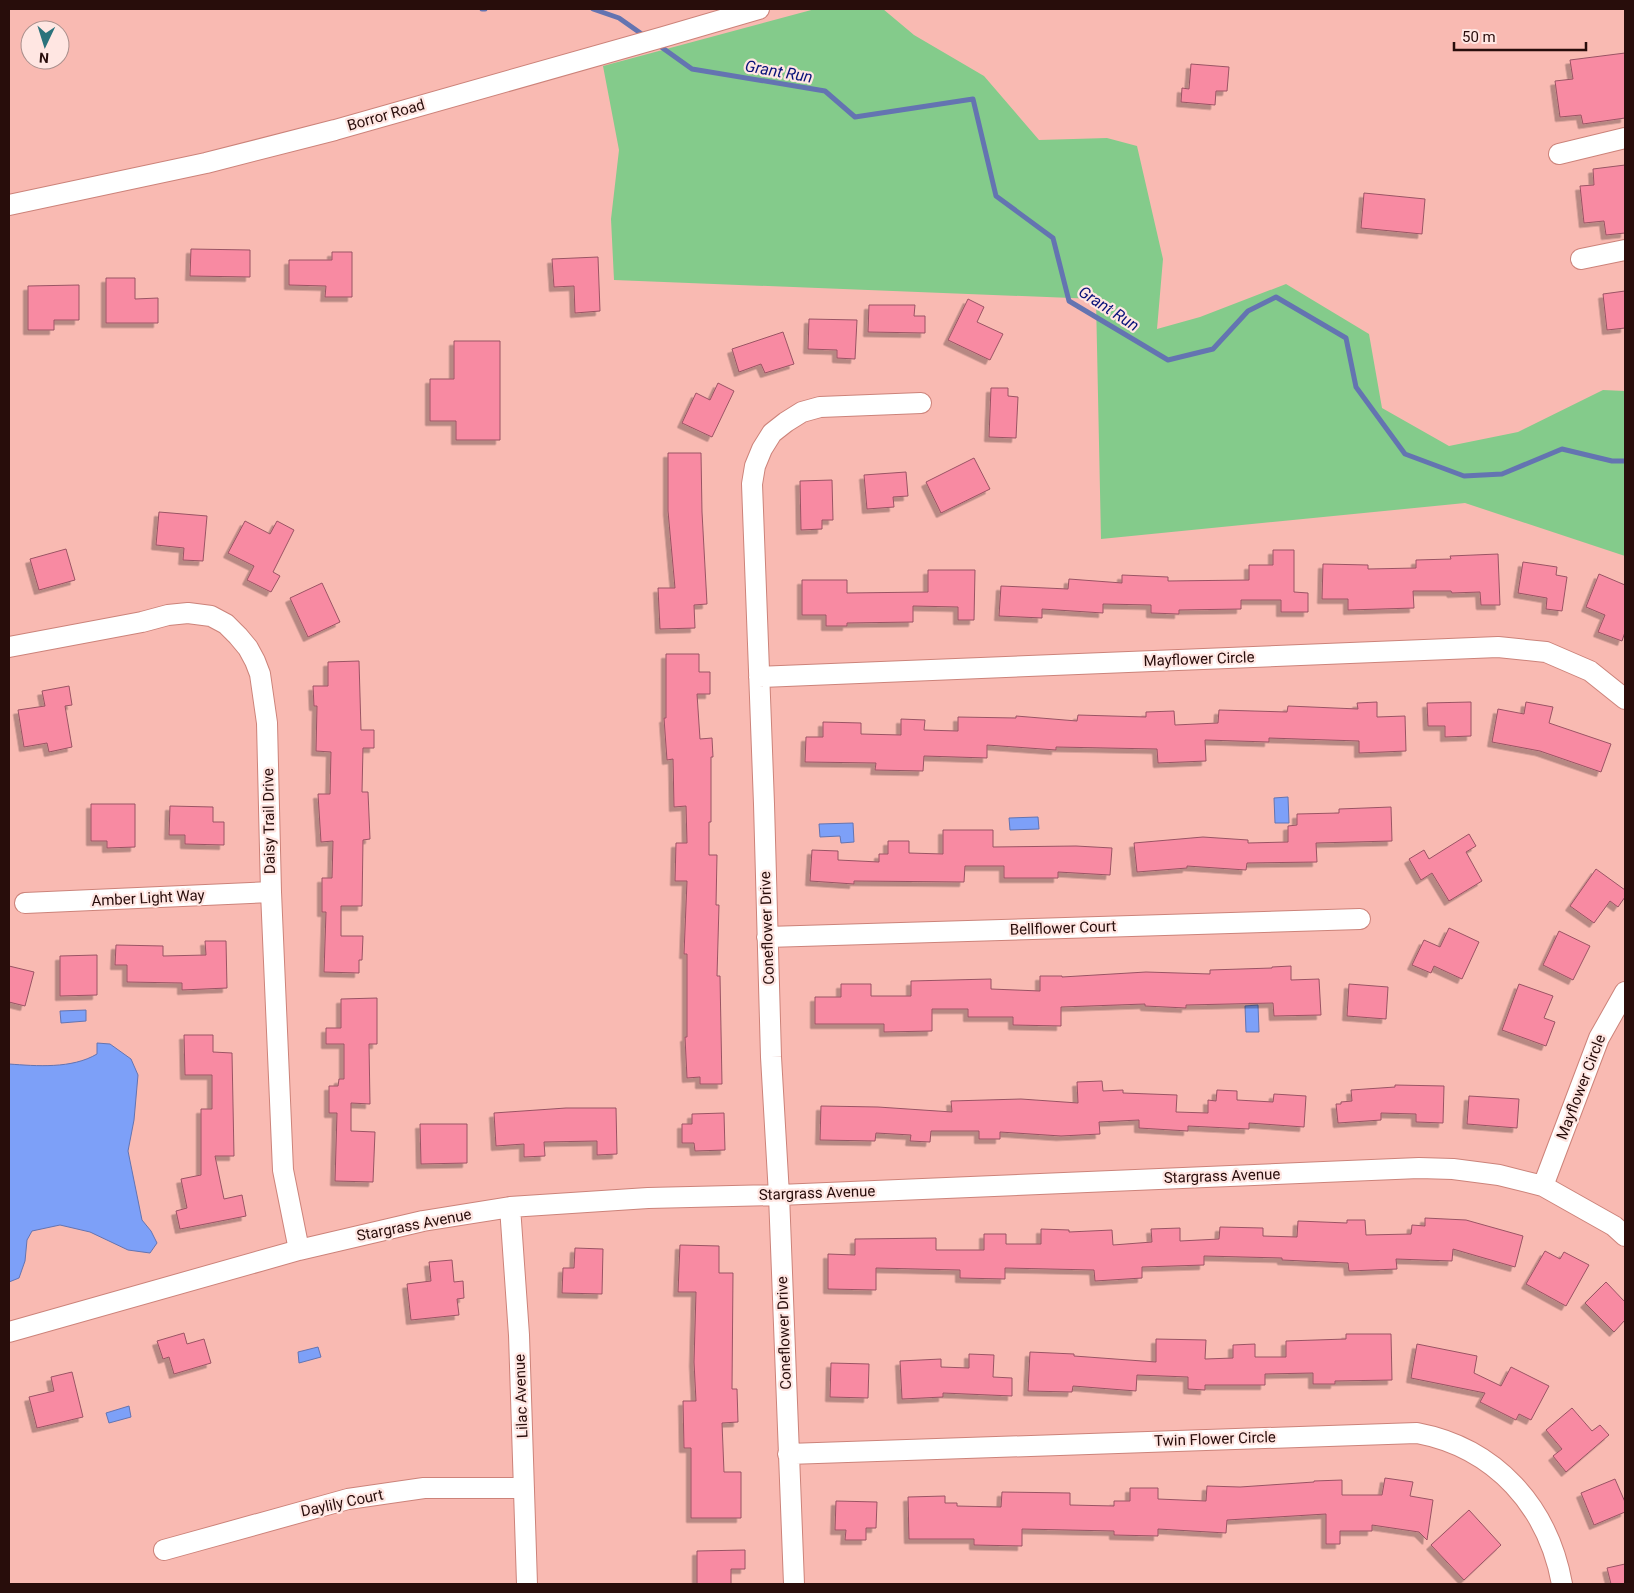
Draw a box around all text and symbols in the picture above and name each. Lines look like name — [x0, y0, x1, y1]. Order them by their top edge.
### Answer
north arrow — [20, 20, 70, 70]
scale bar — [1454, 20, 1586, 52]
text: 50 m — [1462, 28, 1496, 46]
text: N — [39, 50, 50, 66]
water label: Grant Run — [744, 56, 814, 87]
street label: Borror Road — [345, 95, 427, 135]
water label: Grant Run — [1075, 282, 1143, 335]
street label: Mayflower Circle — [1143, 648, 1255, 670]
street label: Daisy Trail Drive — [259, 768, 279, 874]
street label: Coneflower Drive — [756, 871, 778, 985]
street label: Amber Light Way — [91, 886, 205, 910]
street label: Bellflower Court — [1009, 917, 1117, 939]
street label: Mayflower Circle — [1553, 1032, 1609, 1142]
street label: Stargrass Avenue — [1163, 1165, 1281, 1187]
street label: Stargrass Avenue — [758, 1182, 876, 1204]
street label: Stargrass Avenue — [355, 1205, 473, 1245]
street label: Coneflower Drive — [773, 1276, 795, 1390]
street label: Lilac Avenue — [511, 1354, 531, 1438]
street label: Twin Flower Circle — [1154, 1428, 1276, 1450]
street label: Daylily Court — [299, 1485, 385, 1521]

